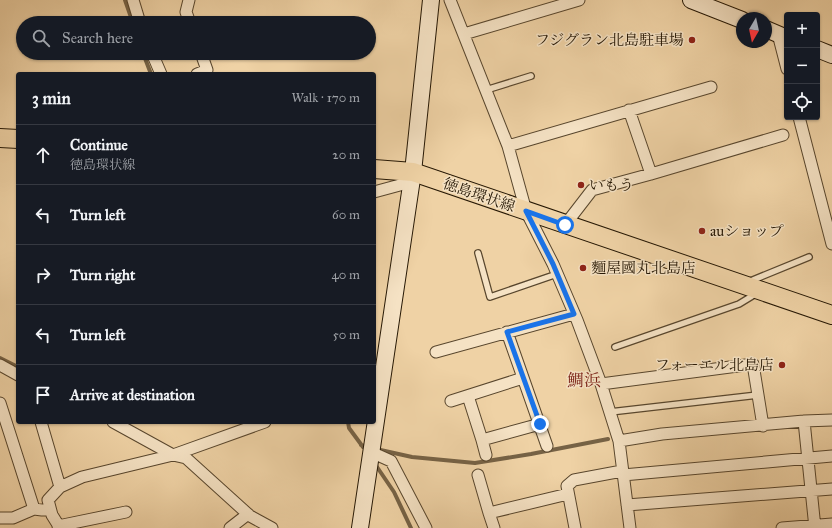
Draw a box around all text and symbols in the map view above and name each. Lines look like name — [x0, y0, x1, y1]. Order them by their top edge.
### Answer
north arrow — [736, 12, 772, 48]
map controls — [784, 12, 820, 120]
button: + — [784, 12, 820, 48]
search box — [16, 16, 376, 60]
icon: search — [30, 27, 52, 49]
text: Search here — [62, 29, 133, 47]
place label: フジグラン北島駐車場 — [535, 31, 684, 49]
marker: フジグラン北島駐車場 — [687, 35, 697, 45]
button: − — [784, 48, 820, 84]
button: locate — [784, 84, 820, 120]
text: 3 min — [32, 88, 71, 109]
text: Walk · 170 m — [291, 90, 360, 106]
text: Continue — [70, 136, 128, 154]
icon: ahead — [32, 144, 54, 166]
text: 20 m — [332, 147, 360, 163]
text: 徳島環状線 — [70, 157, 135, 173]
street label: 徳島環状線 — [441, 174, 517, 216]
place label: いもう — [589, 176, 634, 194]
marker: いもう — [576, 180, 586, 190]
icon: left — [32, 204, 54, 226]
text: Turn left — [70, 206, 126, 224]
text: 60 m — [332, 207, 360, 223]
route start — [556, 216, 574, 234]
place label: auショップ — [710, 222, 784, 240]
marker: auショップ — [697, 226, 707, 236]
place label: 麵屋國丸北島店 — [591, 259, 696, 277]
marker: 麵屋國丸北島店 — [578, 263, 588, 273]
icon: right — [32, 264, 54, 286]
text: Turn right — [70, 266, 135, 284]
text: 40 m — [331, 267, 360, 283]
icon: left — [32, 324, 54, 346]
text: Turn left — [70, 326, 126, 344]
text: 50 m — [333, 327, 360, 343]
place label: フォーエル北島店 — [655, 356, 774, 374]
marker: フォーエル北島店 — [777, 360, 787, 370]
district label: 鯛浜 — [567, 370, 601, 391]
icon: arrive — [32, 384, 54, 406]
text: Arrive at destination — [70, 386, 195, 404]
route end — [531, 415, 549, 433]

